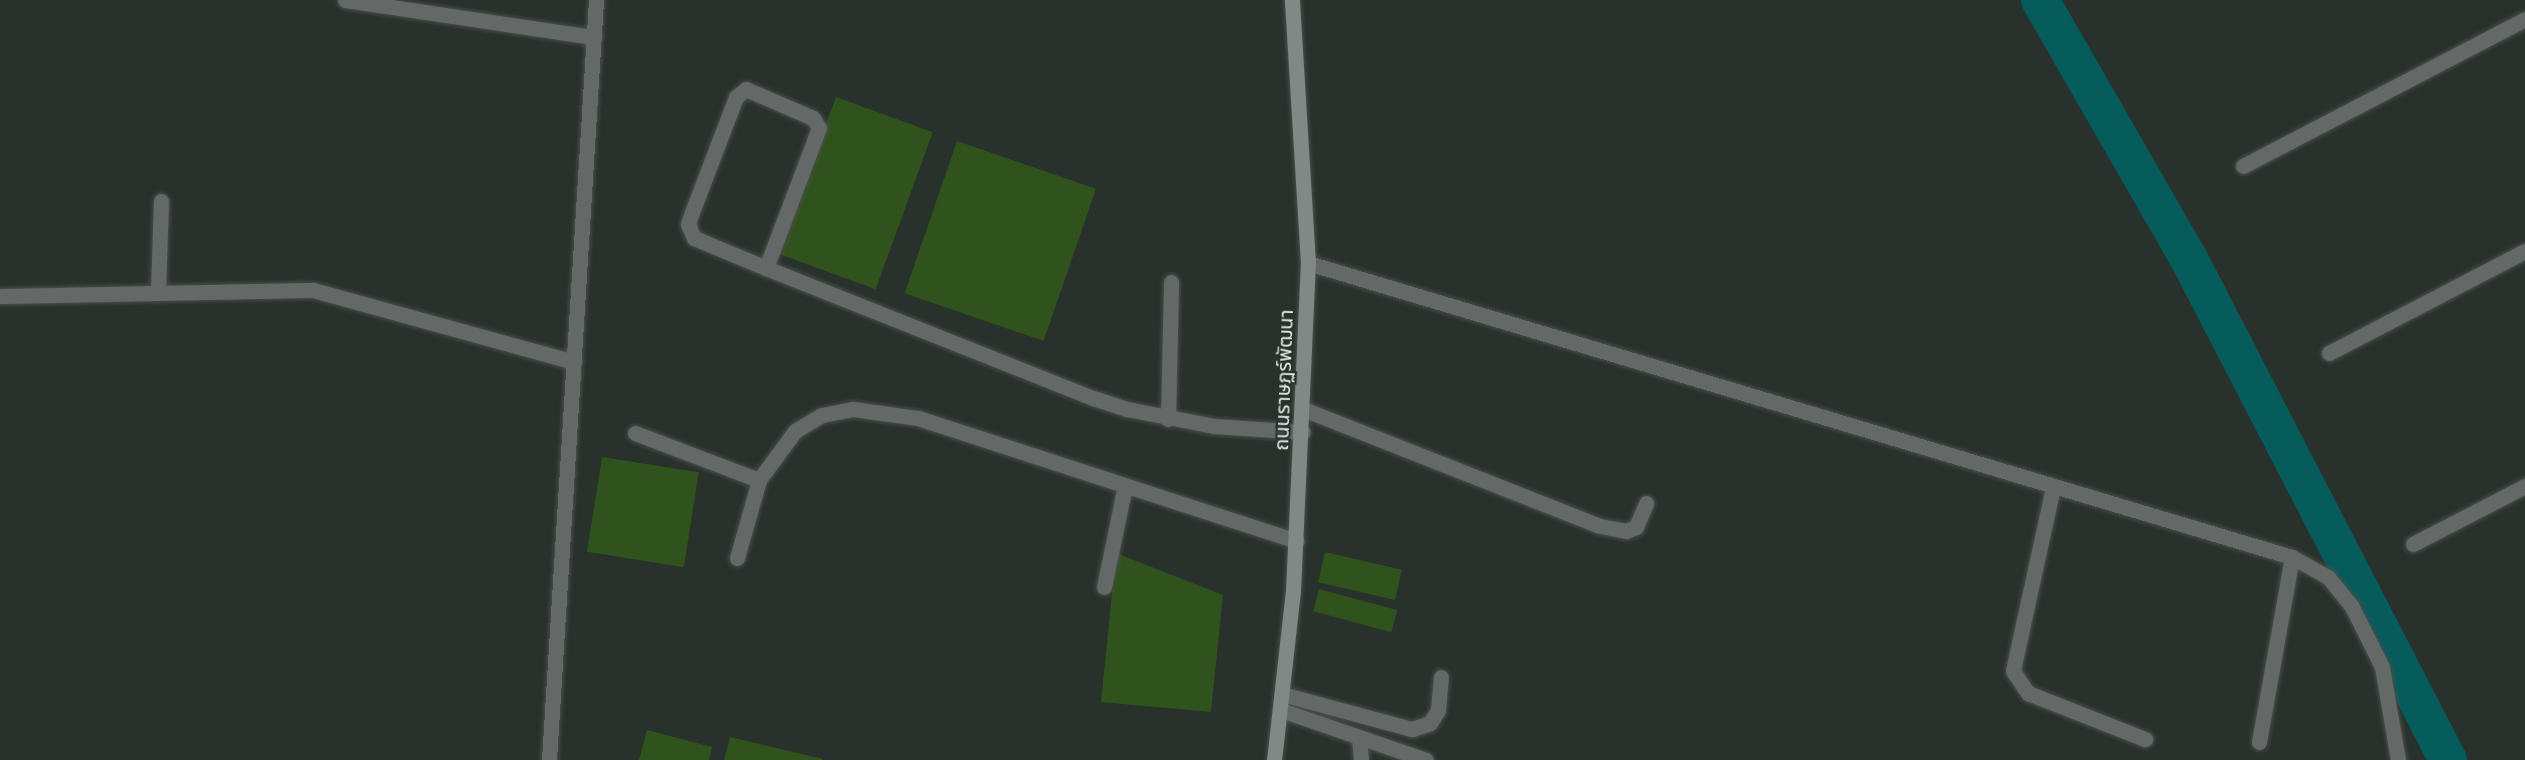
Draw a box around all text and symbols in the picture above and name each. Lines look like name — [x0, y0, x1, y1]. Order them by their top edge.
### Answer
street label: ถนนราษฏร์พัฒนา — [1269, 309, 1297, 451]

